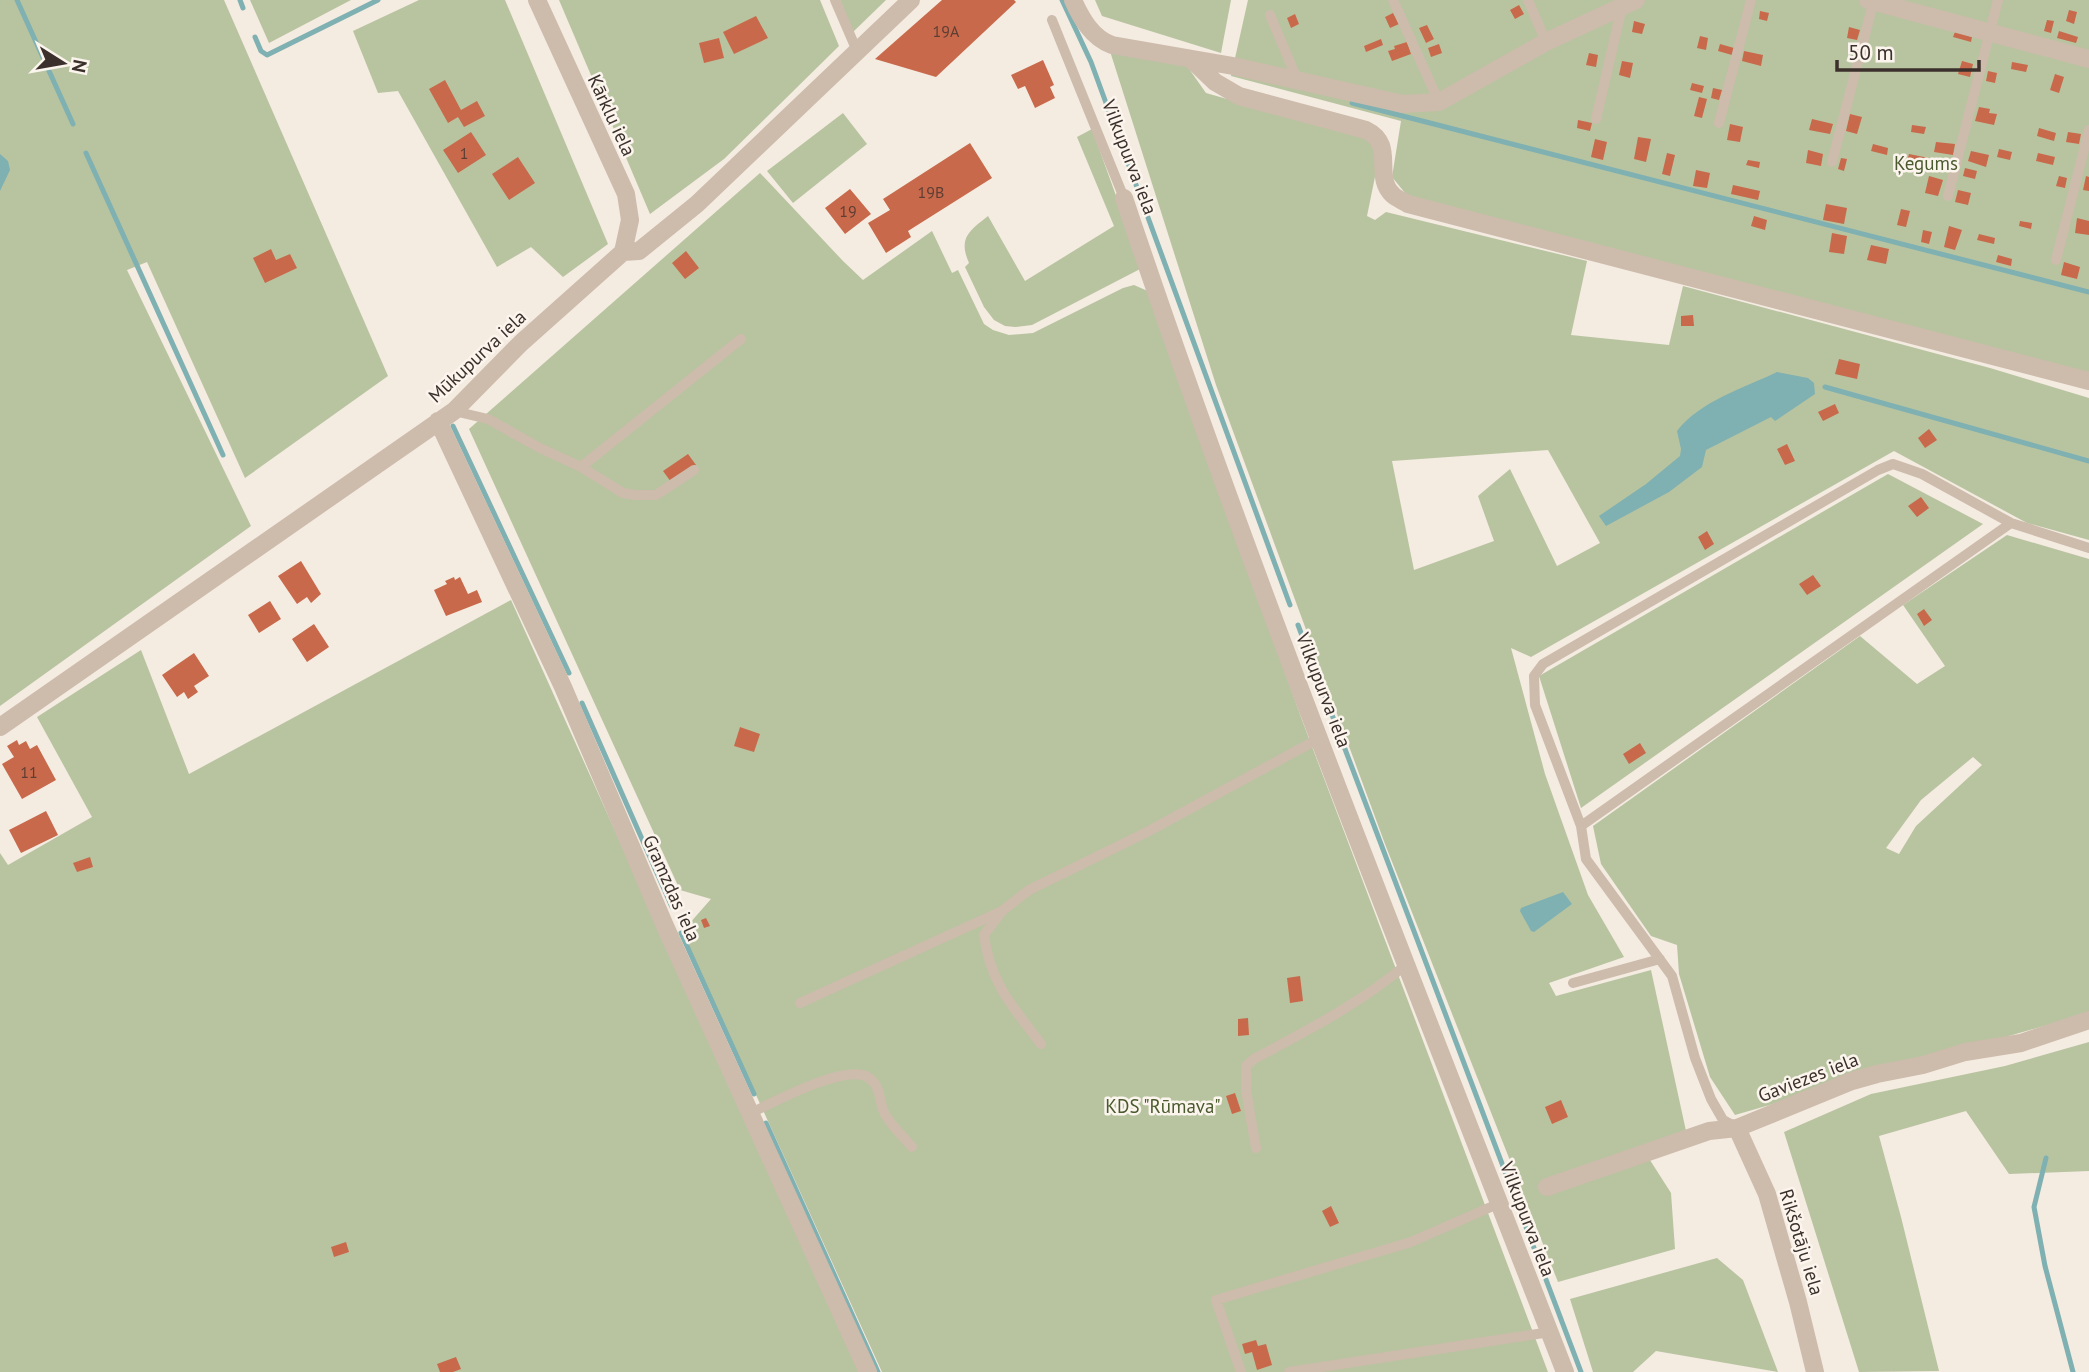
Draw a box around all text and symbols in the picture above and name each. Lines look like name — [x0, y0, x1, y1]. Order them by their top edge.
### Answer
house number: 19A — [933, 21, 960, 41]
north arrow — [28, 28, 98, 98]
scale bar — [1837, 28, 1979, 72]
text: 50 m — [1848, 39, 1894, 66]
text: N — [67, 58, 93, 75]
street label: Kārklu iela — [583, 70, 641, 160]
street label: Vilkupurva iela — [1097, 95, 1163, 218]
house number: 1 — [460, 143, 468, 163]
park label: Ķegums — [1894, 151, 1958, 175]
house number: 19B — [918, 182, 944, 202]
house number: 19 — [839, 201, 857, 221]
street label: Mūkupurva iela — [423, 305, 531, 407]
street label: Vilkupurva iela — [1291, 628, 1357, 751]
house number: 11 — [20, 762, 38, 782]
street label: Gramzdas iela — [638, 831, 706, 945]
street label: Gaviezes iela — [1755, 1047, 1861, 1107]
park label: KDS "Rūmava" — [1105, 1094, 1221, 1118]
street label: Vilkupurva iela — [1495, 1157, 1561, 1280]
street label: Rikšotāju iela — [1774, 1186, 1830, 1298]

